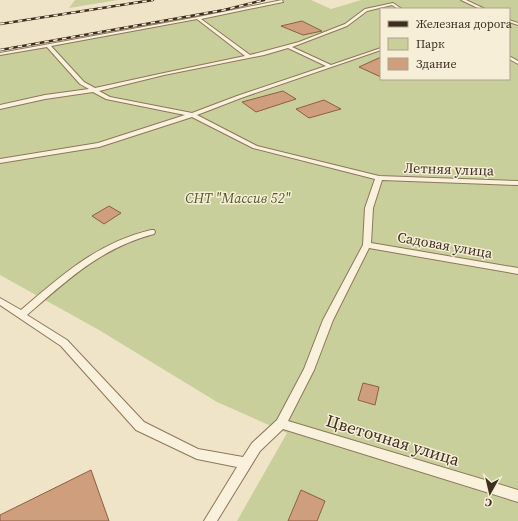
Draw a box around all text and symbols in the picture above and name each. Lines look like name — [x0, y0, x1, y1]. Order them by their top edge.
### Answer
legend — [380, 8, 510, 80]
text: Железная дорога — [416, 16, 513, 32]
text: Парк — [416, 36, 445, 52]
text: Здание — [416, 56, 457, 72]
street label: Летняя улица — [403, 157, 495, 181]
park label: СНТ "Массив 52" — [185, 188, 291, 208]
street label: Садовая улица — [396, 227, 495, 263]
street label: Цветочная улица — [323, 408, 463, 472]
north arrow — [470, 473, 510, 513]
text: С — [484, 494, 493, 510]

